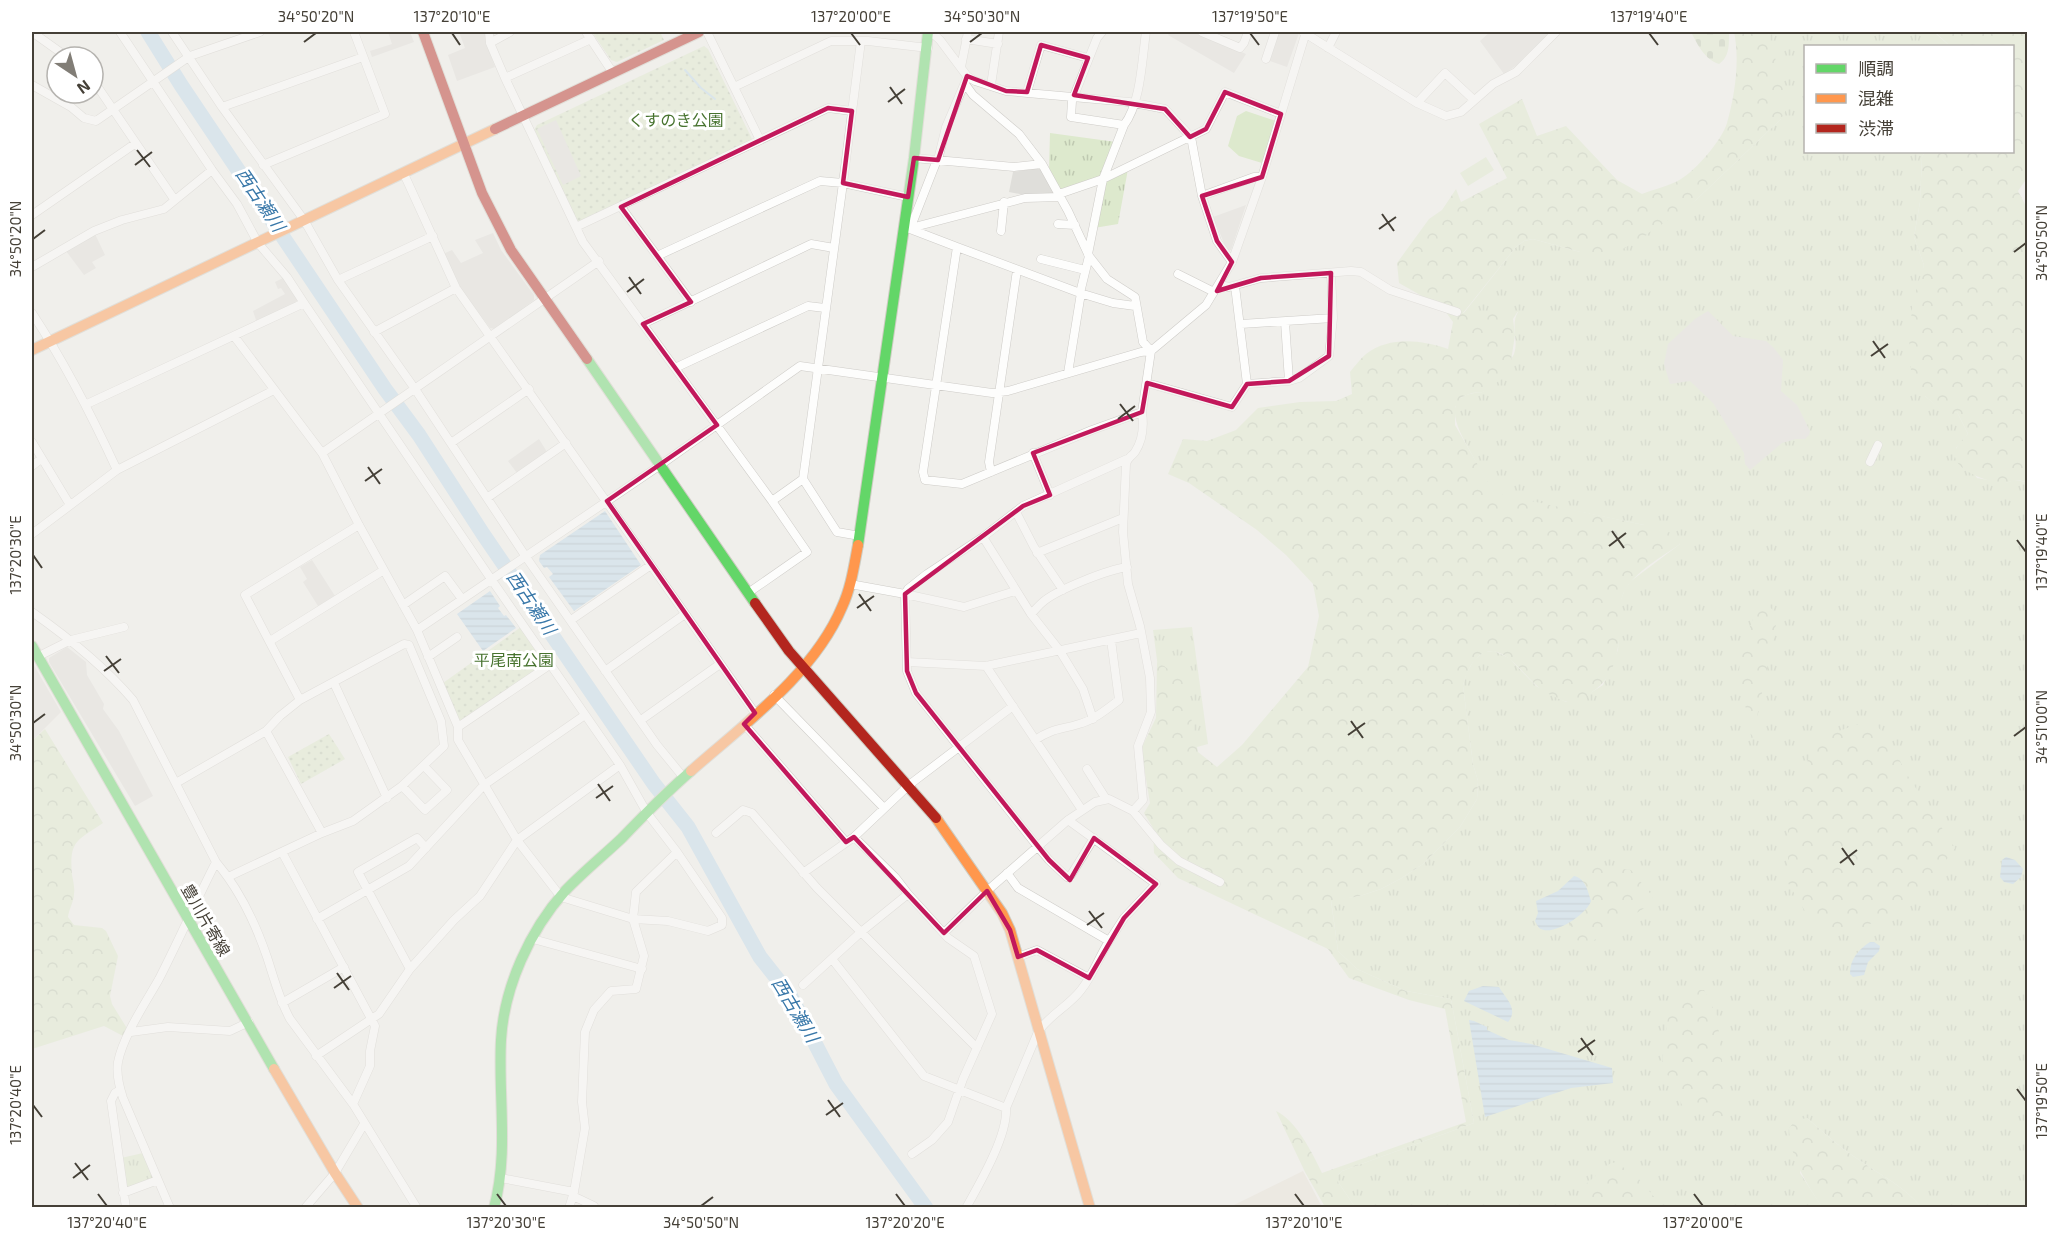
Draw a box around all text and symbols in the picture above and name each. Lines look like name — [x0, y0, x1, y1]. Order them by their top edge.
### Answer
text: 34°50'20"N — [278, 7, 354, 25]
text: 137°20'10"E — [414, 7, 490, 25]
text: 137°20'00"E — [811, 7, 891, 25]
text: 34°50'30"N — [944, 7, 1020, 25]
text: 137°19'50"E — [1212, 7, 1288, 25]
text: 137°19'40"E — [1611, 7, 1687, 25]
north arrow — [45, 45, 105, 105]
legend — [1804, 45, 2014, 153]
text: 順調 — [1858, 57, 1894, 79]
text: N — [74, 76, 94, 99]
text: 混雑 — [1858, 87, 1894, 109]
park label: くすのき公園 — [628, 110, 724, 129]
text: 渋滞 — [1858, 117, 1894, 139]
water label: 西古瀬川 — [232, 163, 291, 237]
text: 34°50'20"N — [6, 201, 24, 277]
text: 34°50'50"N — [2032, 205, 2050, 281]
text: 137°19'40"E — [2032, 514, 2050, 590]
text: 137°20'30"E — [6, 515, 24, 595]
water label: 西古瀬川 — [503, 566, 562, 640]
park label: 平尾南公園 — [474, 650, 554, 669]
text: 34°50'30"N — [6, 685, 24, 761]
text: 34°51'00"N — [2032, 690, 2050, 764]
street label: 豊川片寄線 — [178, 880, 235, 959]
water label: 西古瀬川 — [768, 973, 825, 1048]
text: 137°19'50"E — [2032, 1063, 2050, 1139]
text: 137°20'40"E — [6, 1065, 24, 1145]
text: 137°20'40"E — [67, 1213, 147, 1231]
text: 137°20'30"E — [466, 1213, 546, 1231]
text: 34°50'50"N — [663, 1213, 739, 1231]
text: 137°20'20"E — [865, 1213, 945, 1231]
text: 137°20'10"E — [1266, 1213, 1342, 1231]
text: 137°20'00"E — [1663, 1213, 1743, 1231]

